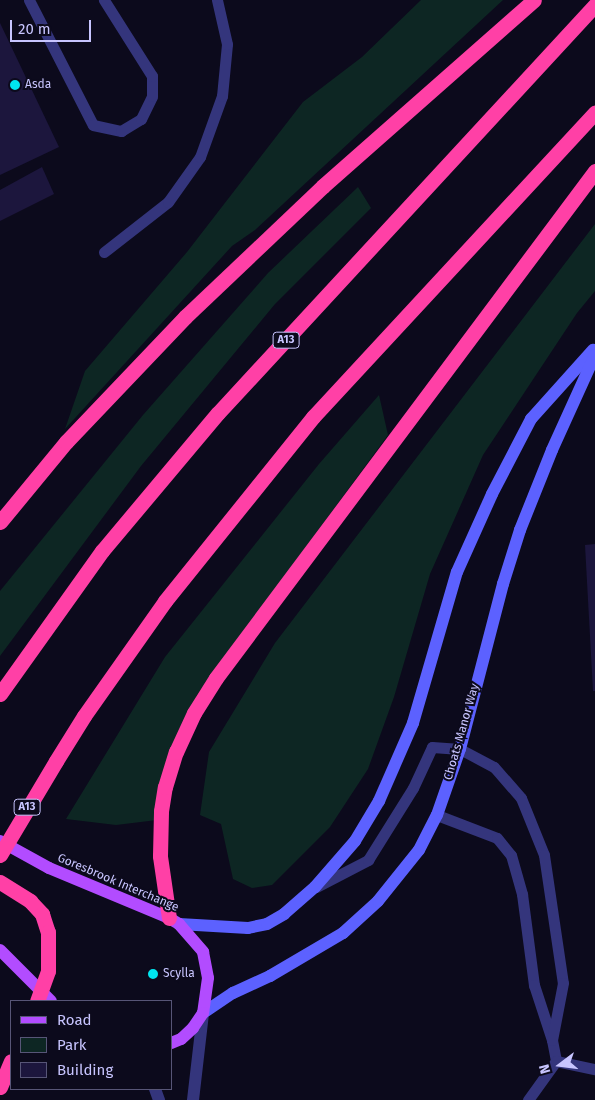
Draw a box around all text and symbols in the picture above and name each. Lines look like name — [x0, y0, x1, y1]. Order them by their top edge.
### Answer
scale bar — [12, 10, 94, 42]
text: 20 m — [18, 20, 51, 38]
place label: Asda — [25, 78, 51, 92]
marker: Asda — [9, 79, 21, 91]
road number: A13 — [272, 332, 300, 348]
street label: Choats Manor Way — [441, 682, 483, 782]
road number: A13 — [13, 799, 41, 816]
street label: Goresbrook Interchange — [55, 851, 181, 915]
place label: Scylla — [163, 967, 195, 981]
marker: Scylla — [147, 968, 159, 980]
legend — [10, 1000, 172, 1090]
text: Road — [57, 1011, 92, 1029]
text: Park — [57, 1036, 87, 1054]
north arrow — [535, 1040, 585, 1090]
text: Building — [57, 1061, 113, 1079]
text: N — [536, 1062, 554, 1076]

